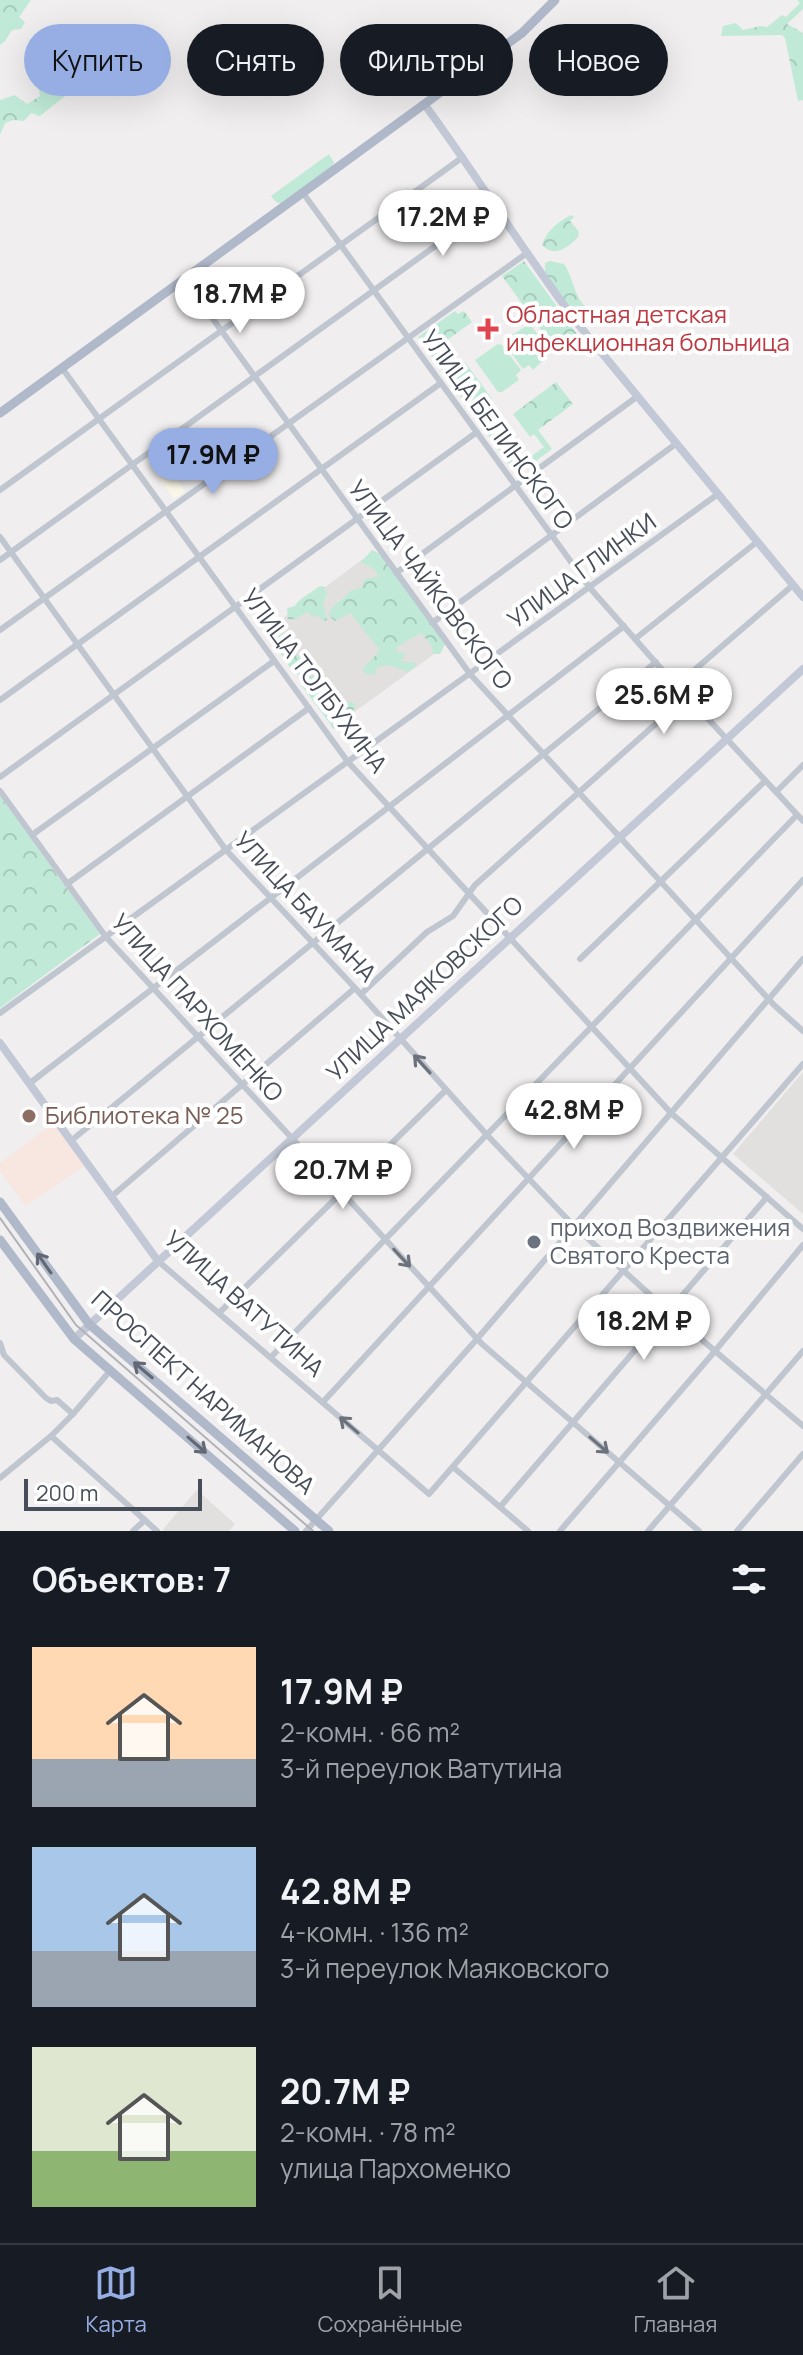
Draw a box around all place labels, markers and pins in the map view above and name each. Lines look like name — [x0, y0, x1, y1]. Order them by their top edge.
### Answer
pin: 17.2M ₽ — [369, 190, 517, 258]
pin: 18.7M ₽ — [166, 267, 314, 335]
place label: Областная детская инфекционная больница — [506, 297, 790, 358]
marker: Областная детская инфекционная больница — [477, 318, 499, 340]
pin: 17.9M ₽ — [139, 428, 287, 496]
pin: 25.6M ₽ — [590, 668, 738, 736]
pin: 42.8M ₽ — [500, 1083, 648, 1151]
place label: Библиотека № 25 — [45, 1098, 244, 1131]
marker: Библиотека № 25 — [20, 1107, 38, 1125]
pin: 20.7M ₽ — [269, 1143, 417, 1211]
place label: приход Воздвижения Святого Креста — [550, 1210, 790, 1271]
marker: приход Воздвижения Святого Креста — [525, 1233, 543, 1251]
pin: 18.2M ₽ — [570, 1294, 718, 1362]

